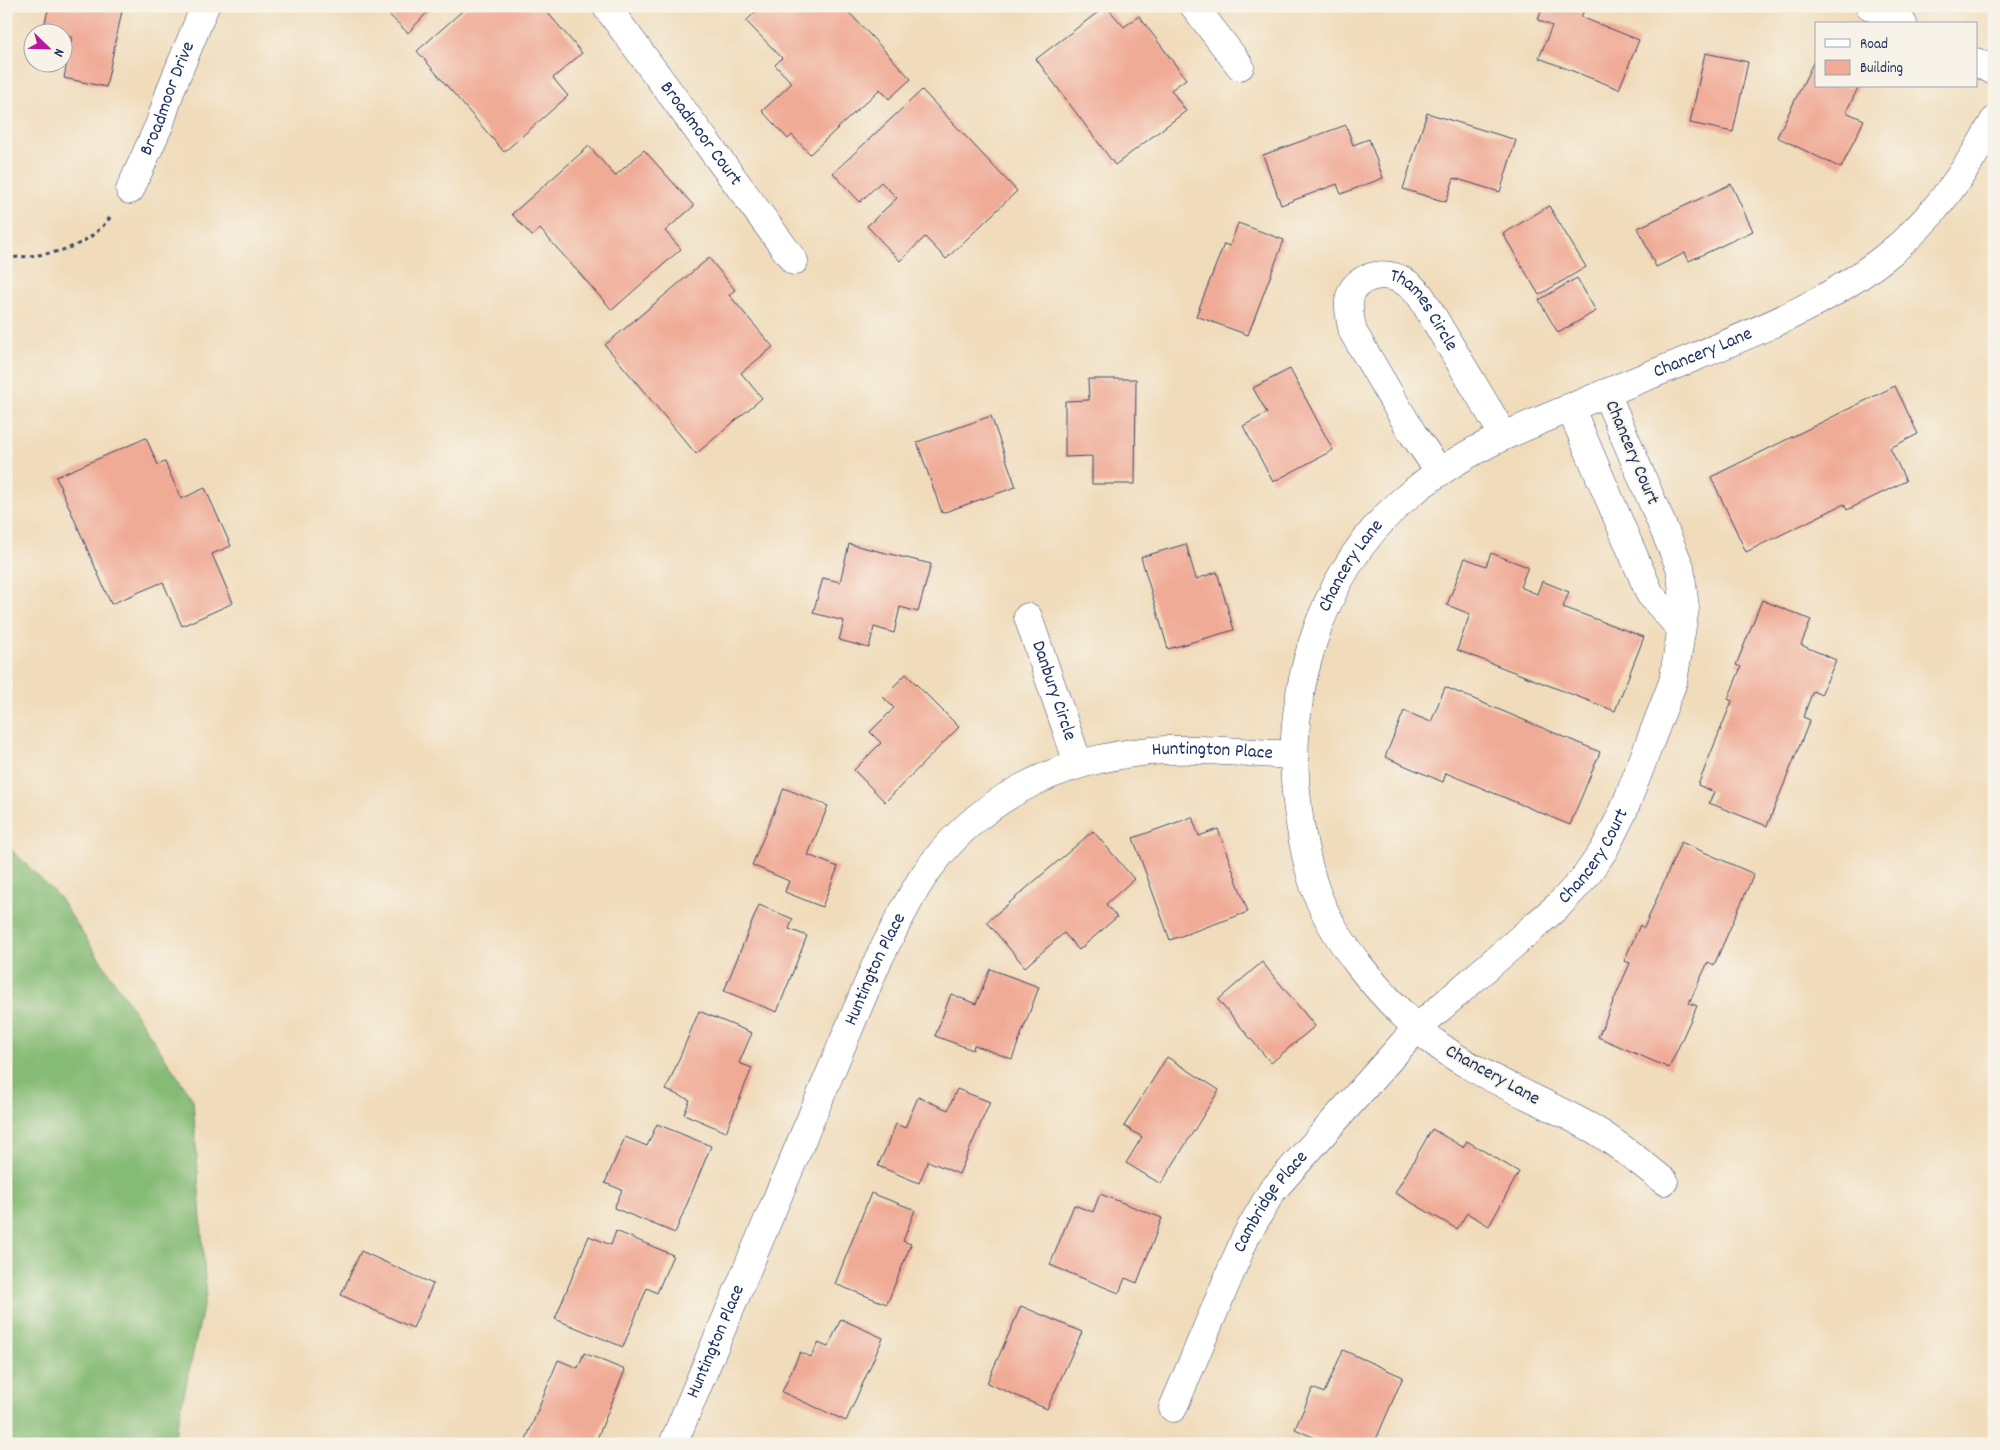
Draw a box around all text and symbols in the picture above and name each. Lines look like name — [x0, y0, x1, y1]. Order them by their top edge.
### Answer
north arrow — [22, 22, 72, 72]
legend — [1815, 22, 1978, 88]
text: Road — [1860, 34, 1888, 56]
street label: Broadmoor Drive — [134, 38, 202, 160]
text: N — [48, 45, 69, 59]
text: Building — [1860, 58, 1903, 80]
street label: Broadmoor Court — [653, 76, 748, 192]
street label: Thames Circle — [1387, 263, 1464, 357]
street label: Chancery Lane — [1650, 321, 1757, 386]
street label: Chancery Court — [1597, 397, 1665, 509]
street label: Chancery Lane — [1312, 514, 1390, 616]
street label: Danbury Circle — [1024, 637, 1083, 744]
street label: Huntington Place — [1151, 736, 1274, 767]
street label: Chancery Court — [1552, 804, 1636, 911]
street label: Huntington Place — [838, 908, 913, 1030]
street label: Chancery Lane — [1440, 1039, 1544, 1113]
street label: Cambridge Place — [1227, 1145, 1315, 1257]
street label: Huntington Place — [680, 1281, 752, 1403]

